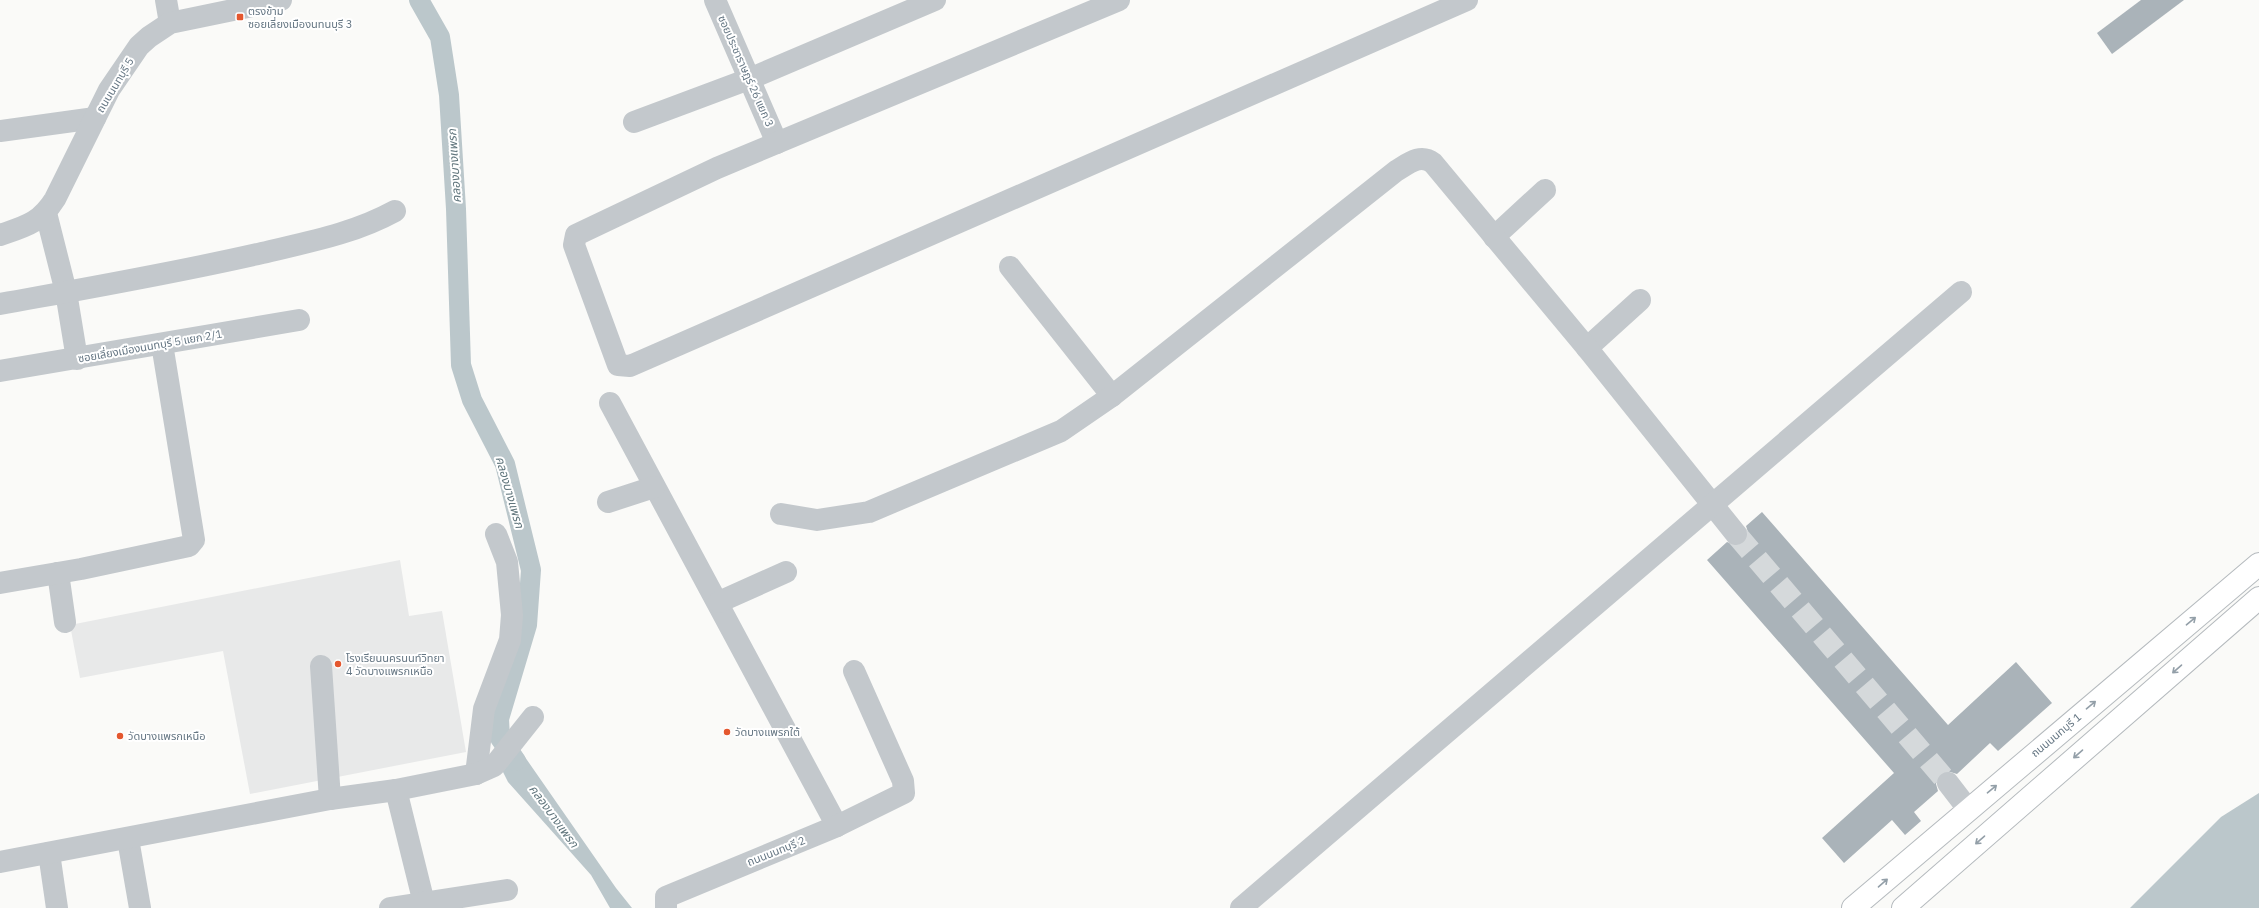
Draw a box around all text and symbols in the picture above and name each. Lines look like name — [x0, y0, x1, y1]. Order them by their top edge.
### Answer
place label: ตรงข้าม ซอยเลี่ยงเมืองนทนบุรี 3 — [248, 4, 352, 31]
marker: ตรงข้าม ซอยเลี่ยงเมืองนทนบุรี 3 — [235, 12, 245, 22]
street label: ซอยประชาราษฎร์ 26 แยก 3 — [715, 13, 777, 129]
street label: ถนนนนทบุรี 5 — [93, 55, 137, 115]
water label: คลองบางแพรก — [444, 128, 464, 203]
street label: ซอยเลี่ยงเมืองนนทบุรี 5 แยก 2/1 — [77, 325, 224, 366]
water label: คลองบางแพรก — [493, 454, 528, 530]
one-way arrow — [2185, 617, 2196, 626]
place label: โรงเรียนนครนนท์วิทยา 4 วัดบางแพรกเหนือ — [346, 651, 445, 678]
marker: โรงเรียนนครนนท์วิทยา 4 วัดบางแพรกเหนือ — [333, 659, 343, 669]
one-way arrow — [2171, 665, 2182, 674]
one-way arrow — [2086, 701, 2097, 710]
street label: ถนนนนทบุรี 1 — [2028, 710, 2084, 760]
place label: วัดบางแพรกใต้ — [735, 725, 800, 739]
marker: วัดบางแพรกใต้ — [722, 727, 732, 737]
place label: วัดบางแพรกเหนือ — [128, 729, 206, 743]
marker: วัดบางแพรกเหนือ — [115, 731, 125, 741]
one-way arrow — [2073, 750, 2084, 759]
water label: คลองบางแพรก — [526, 782, 582, 851]
one-way arrow — [1987, 784, 1997, 793]
street label: ถนนนนทบุรี 2 — [745, 833, 807, 869]
one-way arrow — [1975, 835, 1985, 844]
one-way arrow — [1877, 878, 1888, 887]

